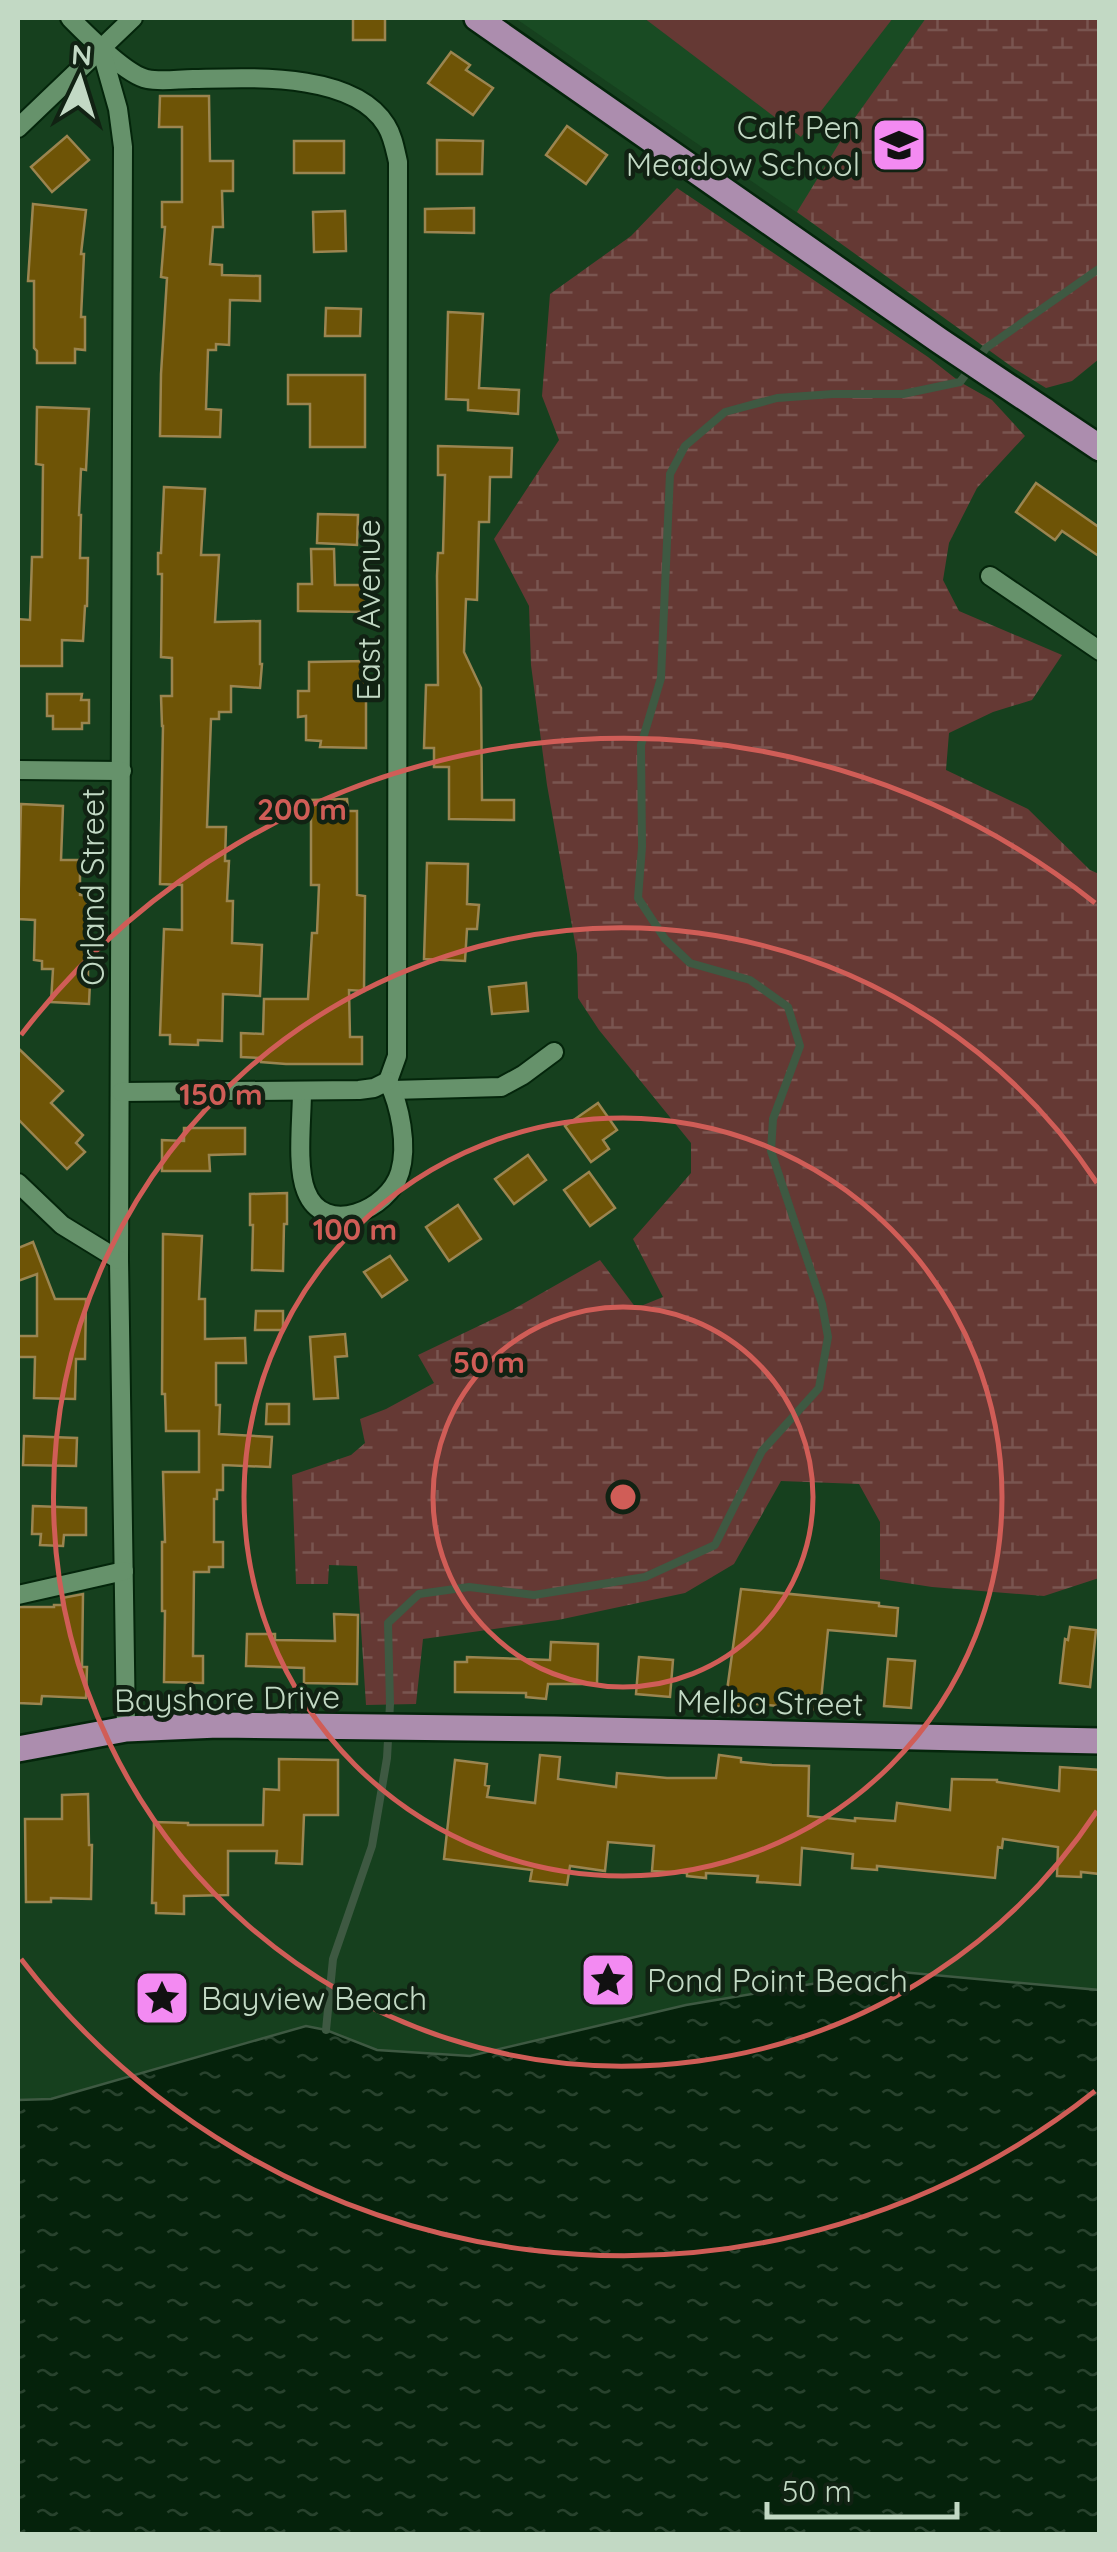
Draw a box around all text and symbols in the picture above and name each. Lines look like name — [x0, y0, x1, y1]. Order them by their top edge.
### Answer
north arrow — [30, 30, 130, 130]
text: N — [70, 36, 93, 73]
place label: Calf Pen Meadow School — [626, 107, 860, 184]
school or university icon: Calf Pen Meadow School — [869, 115, 929, 175]
street label: East Avenue — [348, 519, 388, 701]
street label: Orland Street — [72, 788, 112, 986]
text: 200 m — [257, 790, 347, 828]
text: 150 m — [179, 1075, 263, 1113]
text: 100 m — [313, 1210, 397, 1248]
text: 50 m — [453, 1343, 525, 1381]
centre of rings — [605, 1479, 641, 1515]
street label: Bayshore Drive — [114, 1676, 340, 1720]
street label: Melba Street — [676, 1680, 864, 1724]
place icon: Pond Point Beach — [578, 1950, 638, 2010]
place label: Pond Point Beach — [647, 1960, 908, 2000]
place icon: Bayview Beach — [132, 1968, 192, 2028]
place label: Bayview Beach — [201, 1978, 427, 2018]
scale bar — [767, 2457, 957, 2519]
text: 50 m — [782, 2472, 852, 2510]

